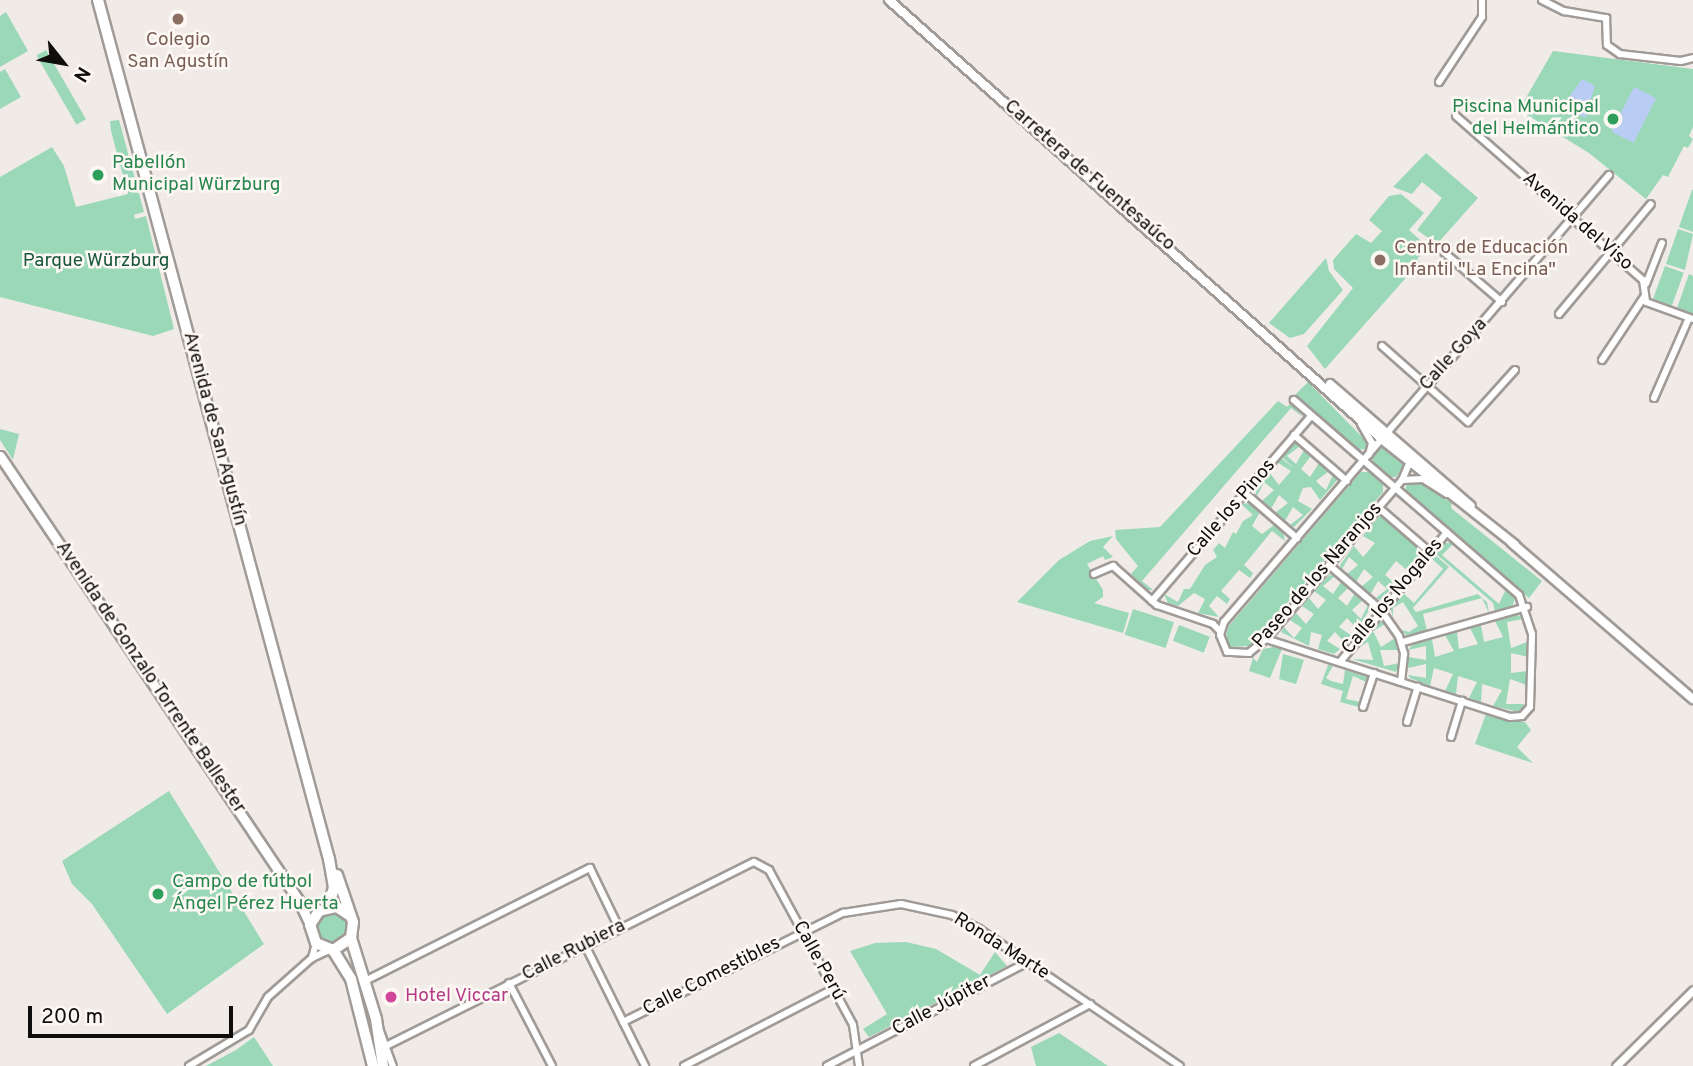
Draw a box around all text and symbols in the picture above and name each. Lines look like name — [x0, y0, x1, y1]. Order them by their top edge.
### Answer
marker: Colegio San Agustín — [170, 11, 186, 27]
north arrow — [28, 28, 98, 98]
place label: Colegio San Agustín — [127, 30, 229, 74]
text: N — [67, 62, 95, 86]
street label: Carretera de Fuentesaúco — [999, 96, 1179, 256]
place label: Piscina Municipal del Helmántico — [1452, 97, 1599, 141]
marker: Piscina Municipal del Helmántico — [1605, 111, 1621, 127]
place label: Pabellón Municipal Würzburg — [112, 153, 281, 197]
marker: Pabellón Municipal Würzburg — [90, 167, 106, 183]
street label: Avenida del Viso — [1517, 168, 1637, 276]
place label: Centro de Educación Infantil "La Encina" — [1394, 238, 1568, 282]
park label: Parque Würzburg — [22, 251, 170, 273]
marker: Centro de Educación Infantil "La Encina" — [1372, 252, 1388, 268]
street label: Calle Goya — [1415, 314, 1493, 396]
street label: Avenida de San Agustín — [177, 329, 251, 529]
street label: Calle los Pinos — [1183, 455, 1281, 563]
street label: Paseo de los Naranjos — [1248, 498, 1388, 654]
street label: Calle los Nogales — [1338, 534, 1448, 660]
street label: Avenida de Gonzalo Torrente Ballester — [50, 537, 250, 819]
place label: Campo de fútbol Ángel Pérez Huerta — [172, 872, 338, 916]
marker: Campo de fútbol Ángel Pérez Huerta — [150, 886, 166, 902]
street label: Ronda Marte — [949, 909, 1053, 985]
street label: Calle Rubiera — [519, 915, 629, 987]
street label: Calle Perú — [787, 917, 849, 1005]
street label: Calle Comestibles — [639, 933, 785, 1021]
street label: Calle Júpiter — [889, 970, 995, 1042]
place label: Hotel Viccar — [405, 986, 509, 1008]
marker: Hotel Viccar — [383, 989, 399, 1005]
scale bar — [32, 992, 236, 1036]
text: 200 m — [41, 1004, 103, 1031]

